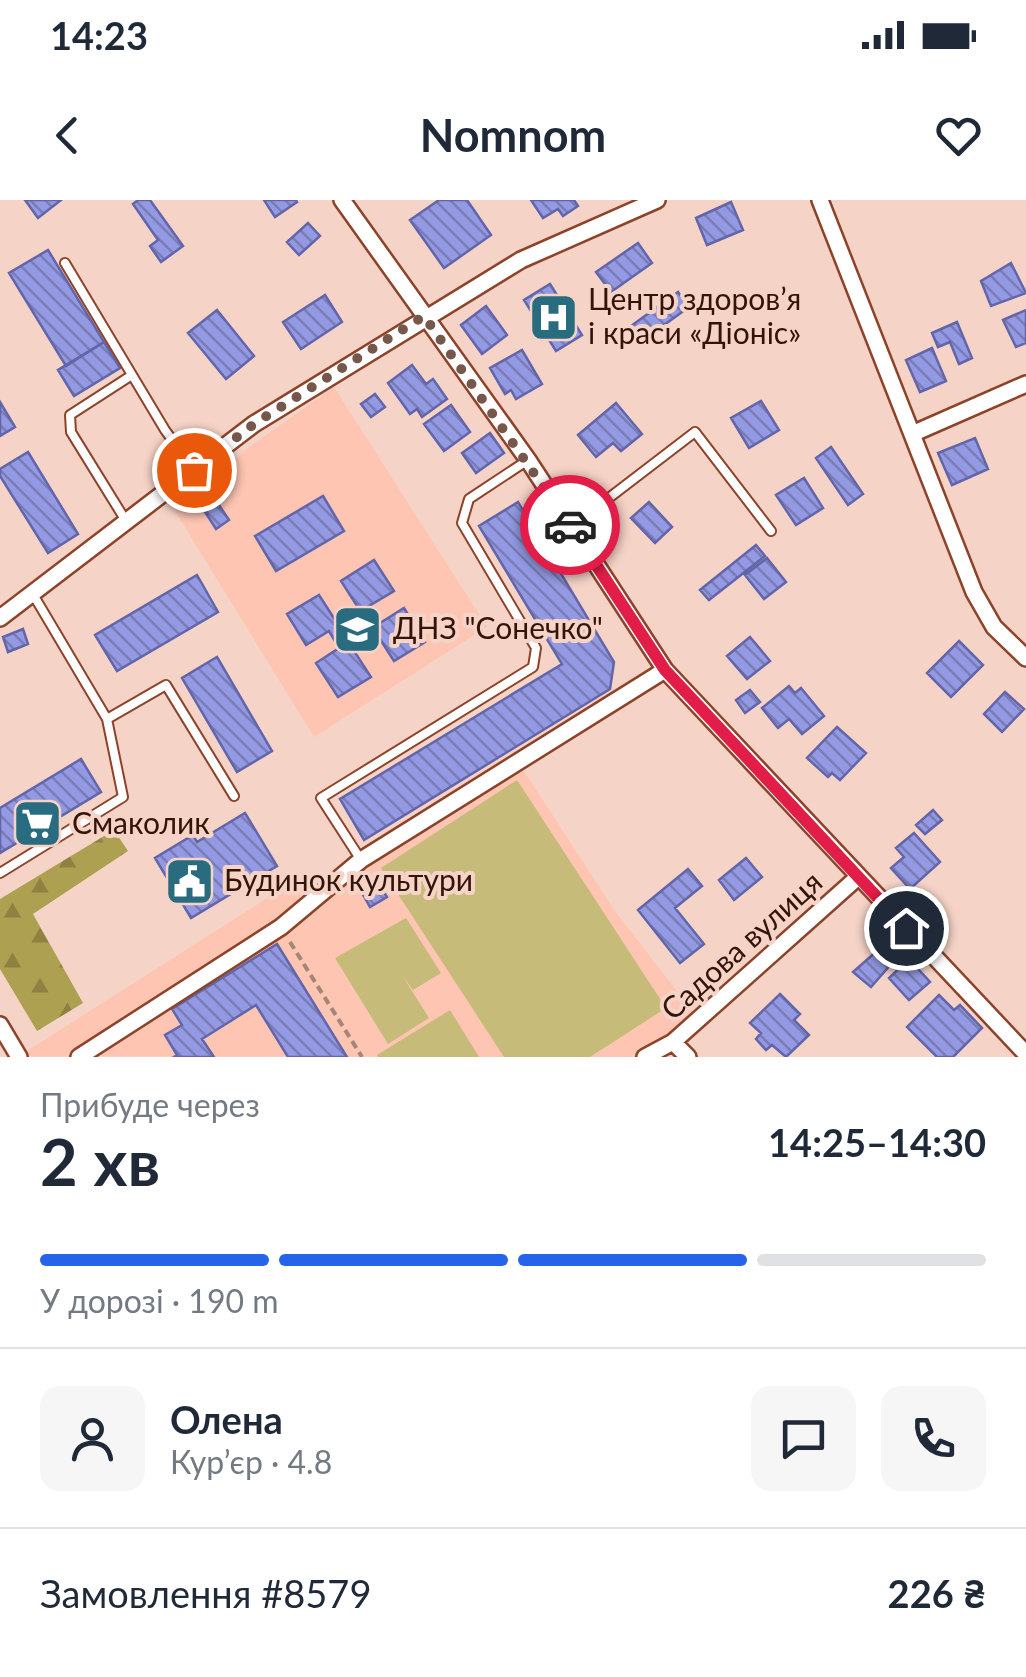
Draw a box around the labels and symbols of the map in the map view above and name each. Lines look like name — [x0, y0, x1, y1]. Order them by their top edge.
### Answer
place label: Центр здоровʼя і краси «Діоніс» — [588, 280, 801, 350]
hospital icon: Центр здоровʼя і краси «Діоніс» — [527, 291, 579, 343]
pin — [152, 428, 237, 513]
courier — [520, 475, 620, 575]
school or university icon: ДНЗ "Сонечко" — [332, 603, 384, 655]
place label: ДНЗ "Сонечко" — [393, 609, 603, 645]
supermarket icon: Смаколик — [11, 798, 63, 850]
place label: Смаколик — [72, 804, 210, 840]
public building icon: Будинок культури — [163, 855, 215, 907]
place label: Будинок культури — [224, 861, 473, 897]
street label: Садова вулиця — [653, 863, 829, 1026]
pin — [864, 886, 949, 971]

